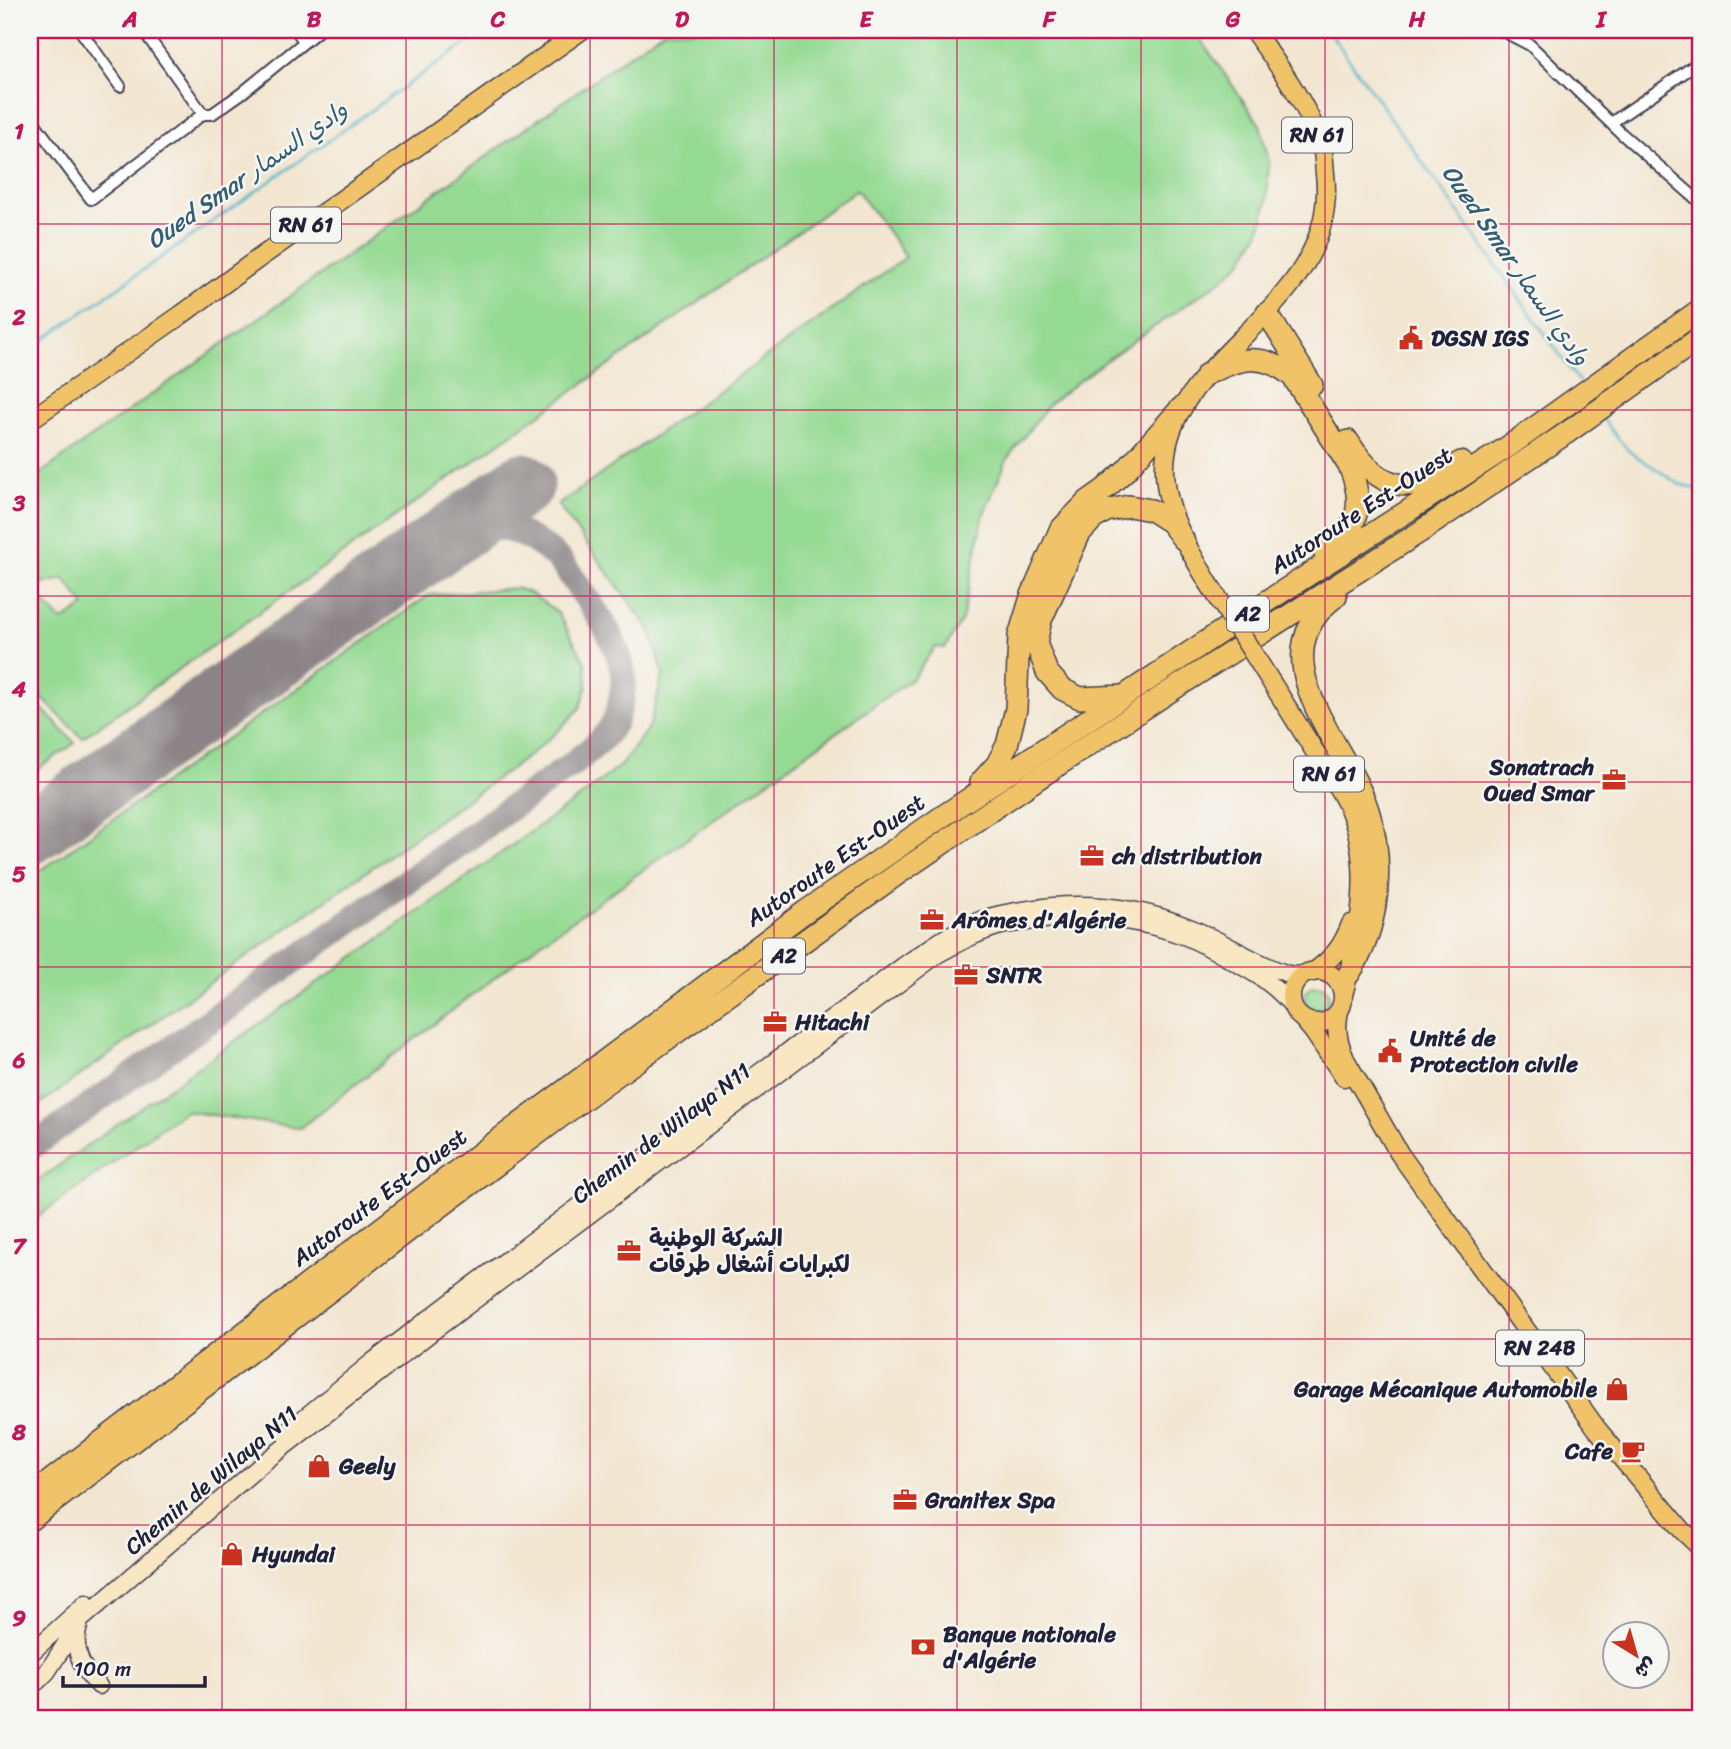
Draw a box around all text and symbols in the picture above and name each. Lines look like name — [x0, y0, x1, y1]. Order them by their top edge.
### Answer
text: A — [121, 0, 138, 40]
text: B — [307, 0, 322, 40]
text: C — [490, 0, 506, 40]
text: D — [675, 0, 690, 40]
text: E — [860, 0, 875, 40]
text: F — [1042, 0, 1057, 40]
text: G — [1225, 0, 1241, 40]
text: H — [1408, 0, 1426, 40]
text: I — [1595, 0, 1607, 40]
water label: Oued Smar وادي السمار — [137, 90, 357, 260]
text: 1 — [14, 111, 24, 152]
road number: RN 61 — [1282, 118, 1352, 152]
water label: Oued Smar وادي السمار — [1431, 155, 1601, 375]
road number: RN 61 — [271, 208, 341, 243]
text: 2 — [11, 297, 26, 338]
place label: DGSN IGS — [1431, 318, 1530, 359]
public building icon: DGSN IGS — [1397, 324, 1425, 352]
street label: Autoroute Est-Ouest — [1260, 436, 1461, 586]
text: 3 — [12, 483, 26, 524]
road number: A2 — [1227, 596, 1269, 632]
text: 4 — [11, 669, 27, 710]
place label: Sonatrach Oued Smar — [1484, 747, 1596, 814]
road number: RN 61 — [1294, 756, 1364, 792]
office icon: Sonatrach Oued Smar — [1600, 766, 1628, 794]
street label: Autoroute Est-Ouest — [736, 783, 934, 939]
place label: ch distribution — [1111, 836, 1262, 877]
office icon: ch distribution — [1078, 842, 1106, 870]
text: 5 — [12, 854, 26, 895]
place label: Arômes d'Algérie — [951, 900, 1127, 941]
office icon: Arômes d'Algérie — [918, 906, 946, 934]
road number: A2 — [763, 939, 805, 974]
place label: SNTR — [985, 955, 1042, 996]
office icon: SNTR — [952, 961, 980, 989]
place label: Hitachi — [794, 1002, 871, 1043]
office icon: Hitachi — [761, 1008, 789, 1036]
place label: Unité de Protection civile — [1410, 1018, 1578, 1085]
public building icon: Unité de Protection civile — [1376, 1037, 1404, 1065]
text: 6 — [11, 1040, 26, 1081]
street label: Chemin de Wilaya N11 — [562, 1052, 760, 1215]
street label: Autoroute Est-Ouest — [282, 1117, 476, 1278]
place label: الشركة الوطنية لكبرايات أشغال طرقات — [649, 1218, 850, 1285]
text: 7 — [12, 1226, 27, 1267]
office icon: الشركة الوطنية لكبرايات أشغال طرقات — [615, 1237, 643, 1265]
road number: RN 24B — [1496, 1330, 1584, 1366]
place label: Garage Mécanique Automobile — [1293, 1369, 1598, 1410]
shop icon: Garage Mécanique Automobile — [1603, 1375, 1631, 1403]
street label: Chemin de Wilaya N11 — [115, 1395, 308, 1566]
text: 8 — [11, 1412, 26, 1453]
place label: Cafe — [1564, 1431, 1613, 1472]
cafe icon: Cafe — [1619, 1437, 1647, 1465]
place label: Geely — [338, 1446, 397, 1487]
shop icon: Geely — [305, 1452, 333, 1480]
place label: Granitex Spa — [924, 1480, 1056, 1521]
office icon: Granitex Spa — [891, 1486, 919, 1514]
place label: Hyundai — [251, 1534, 337, 1575]
shop icon: Hyundai — [218, 1540, 246, 1568]
text: 9 — [12, 1598, 26, 1639]
place label: Banque nationale d'Algérie — [943, 1614, 1116, 1681]
north arrow — [1602, 1620, 1672, 1690]
bank icon: Banque nationale d'Algérie — [909, 1633, 937, 1661]
scale bar — [63, 1644, 205, 1688]
text: ش — [1628, 1649, 1664, 1688]
text: 100 m — [74, 1650, 131, 1688]

